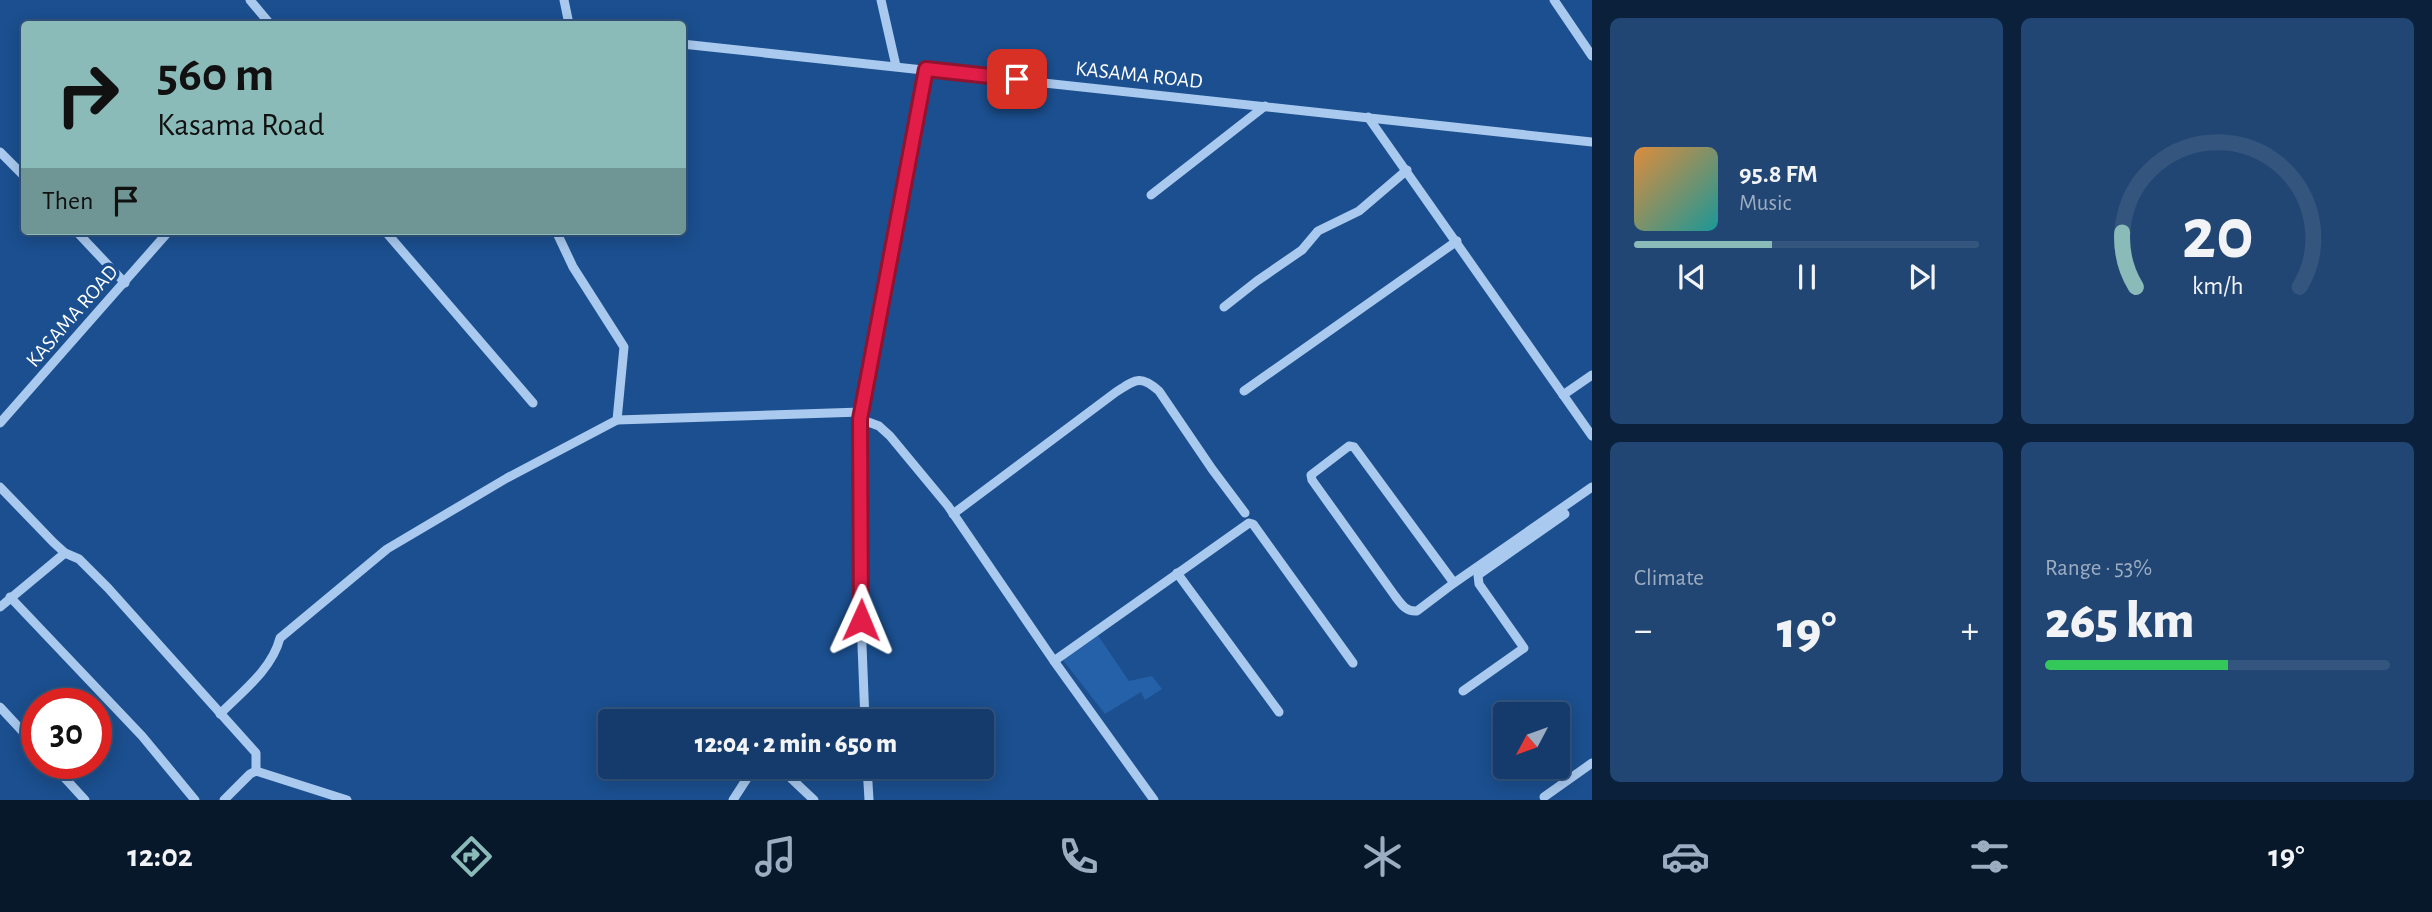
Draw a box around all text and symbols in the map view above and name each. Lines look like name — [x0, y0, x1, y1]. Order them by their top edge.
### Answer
icon: right — [42, 49, 133, 140]
pin — [987, 49, 1047, 109]
text: 560 m — [157, 51, 274, 100]
street label: KASAMA ROAD — [1074, 58, 1204, 92]
icon: arrive — [998, 60, 1036, 98]
text: Kasama Road — [157, 109, 325, 141]
text: 95.8 FM — [1739, 161, 1818, 187]
icon: arrive — [107, 182, 145, 220]
text: Then — [42, 188, 93, 214]
text: Music — [1739, 192, 1791, 215]
text: 20 — [2181, 200, 2254, 273]
icon: previous — [1673, 258, 1711, 296]
icon: pause — [1788, 258, 1826, 296]
icon: next — [1903, 258, 1941, 296]
street label: KASAMA ROAD — [22, 261, 122, 371]
text: km/h — [2192, 274, 2243, 299]
text: Range · 53% — [2045, 557, 2152, 580]
text: Climate — [1634, 567, 1704, 590]
position arrow — [824, 583, 898, 657]
text: 265 km — [2045, 595, 2194, 647]
text: 19° — [1777, 605, 1836, 657]
text: − — [1634, 612, 1652, 650]
text: + — [1961, 612, 1979, 650]
speed limit sign: 30 — [21, 688, 112, 779]
north arrow — [1493, 702, 1570, 779]
map controls — [1493, 702, 1570, 779]
text: 12:04 · 2 min · 650 m — [695, 731, 897, 757]
icon: directions — [447, 832, 496, 881]
icon: music — [751, 832, 800, 881]
icon: phone — [1054, 832, 1103, 881]
icon: climate — [1358, 832, 1407, 881]
icon: car — [1661, 832, 1710, 881]
icon: filters — [1965, 832, 2014, 881]
text: 12:02 — [127, 840, 193, 872]
text: 19° — [2268, 840, 2305, 872]

